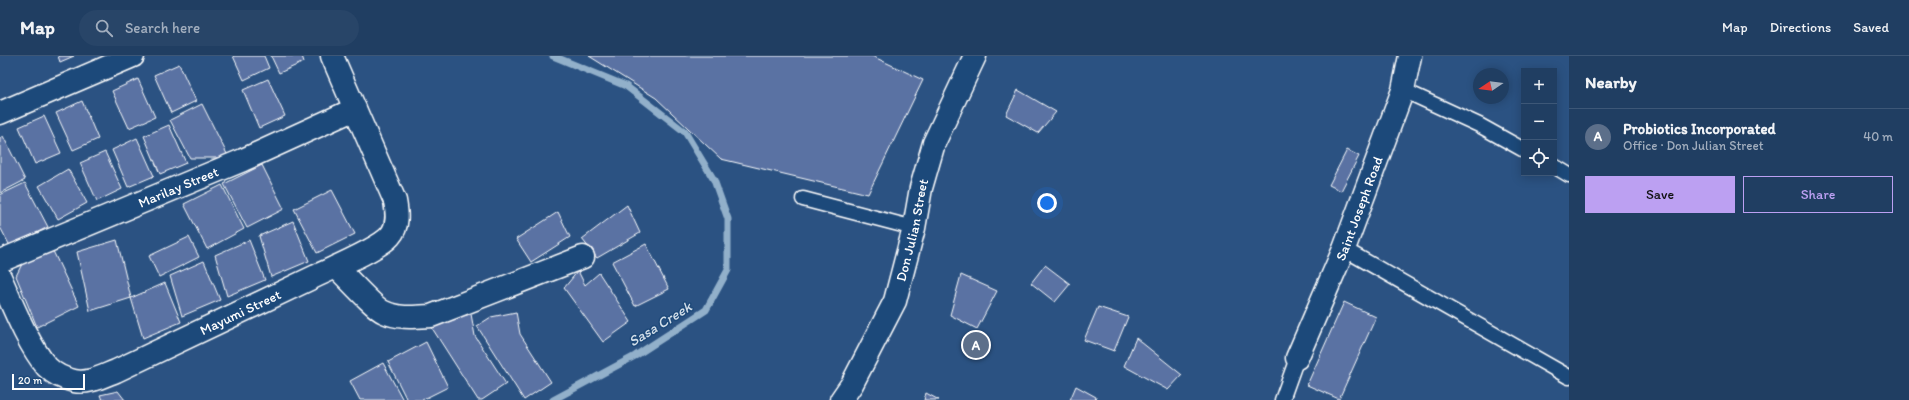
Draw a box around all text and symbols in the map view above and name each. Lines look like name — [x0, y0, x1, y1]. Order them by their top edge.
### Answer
search box — [79, 10, 359, 46]
text: Map — [20, 16, 55, 39]
icon: search — [93, 17, 115, 39]
text: Search here — [125, 19, 200, 37]
text: Map — [1722, 19, 1748, 36]
text: Directions — [1770, 19, 1831, 36]
text: Saved — [1853, 19, 1889, 36]
north arrow — [1473, 68, 1509, 104]
map controls — [1521, 68, 1557, 176]
button: + — [1521, 68, 1557, 104]
text: Nearby — [1585, 72, 1637, 92]
button: − — [1521, 104, 1557, 140]
text: Probiotics Incorporated — [1623, 120, 1776, 138]
text: A — [1594, 129, 1602, 144]
text: 40 m — [1863, 129, 1893, 144]
text: Office · Don Julian Street — [1623, 138, 1764, 153]
button: locate — [1521, 140, 1557, 176]
street label: Saint Joseph Road — [1332, 154, 1387, 263]
street label: Marilay Street — [136, 163, 221, 212]
button: Save — [1585, 176, 1735, 213]
button: Share — [1743, 176, 1893, 213]
street label: Don Julian Street — [892, 177, 932, 283]
your location — [1037, 193, 1057, 213]
street label: Mayumi Street — [197, 286, 284, 339]
water label: Sasa Creek — [625, 297, 696, 350]
pin: A — [963, 330, 989, 360]
scale bar — [12, 372, 85, 391]
text: 20 m — [18, 374, 42, 387]

